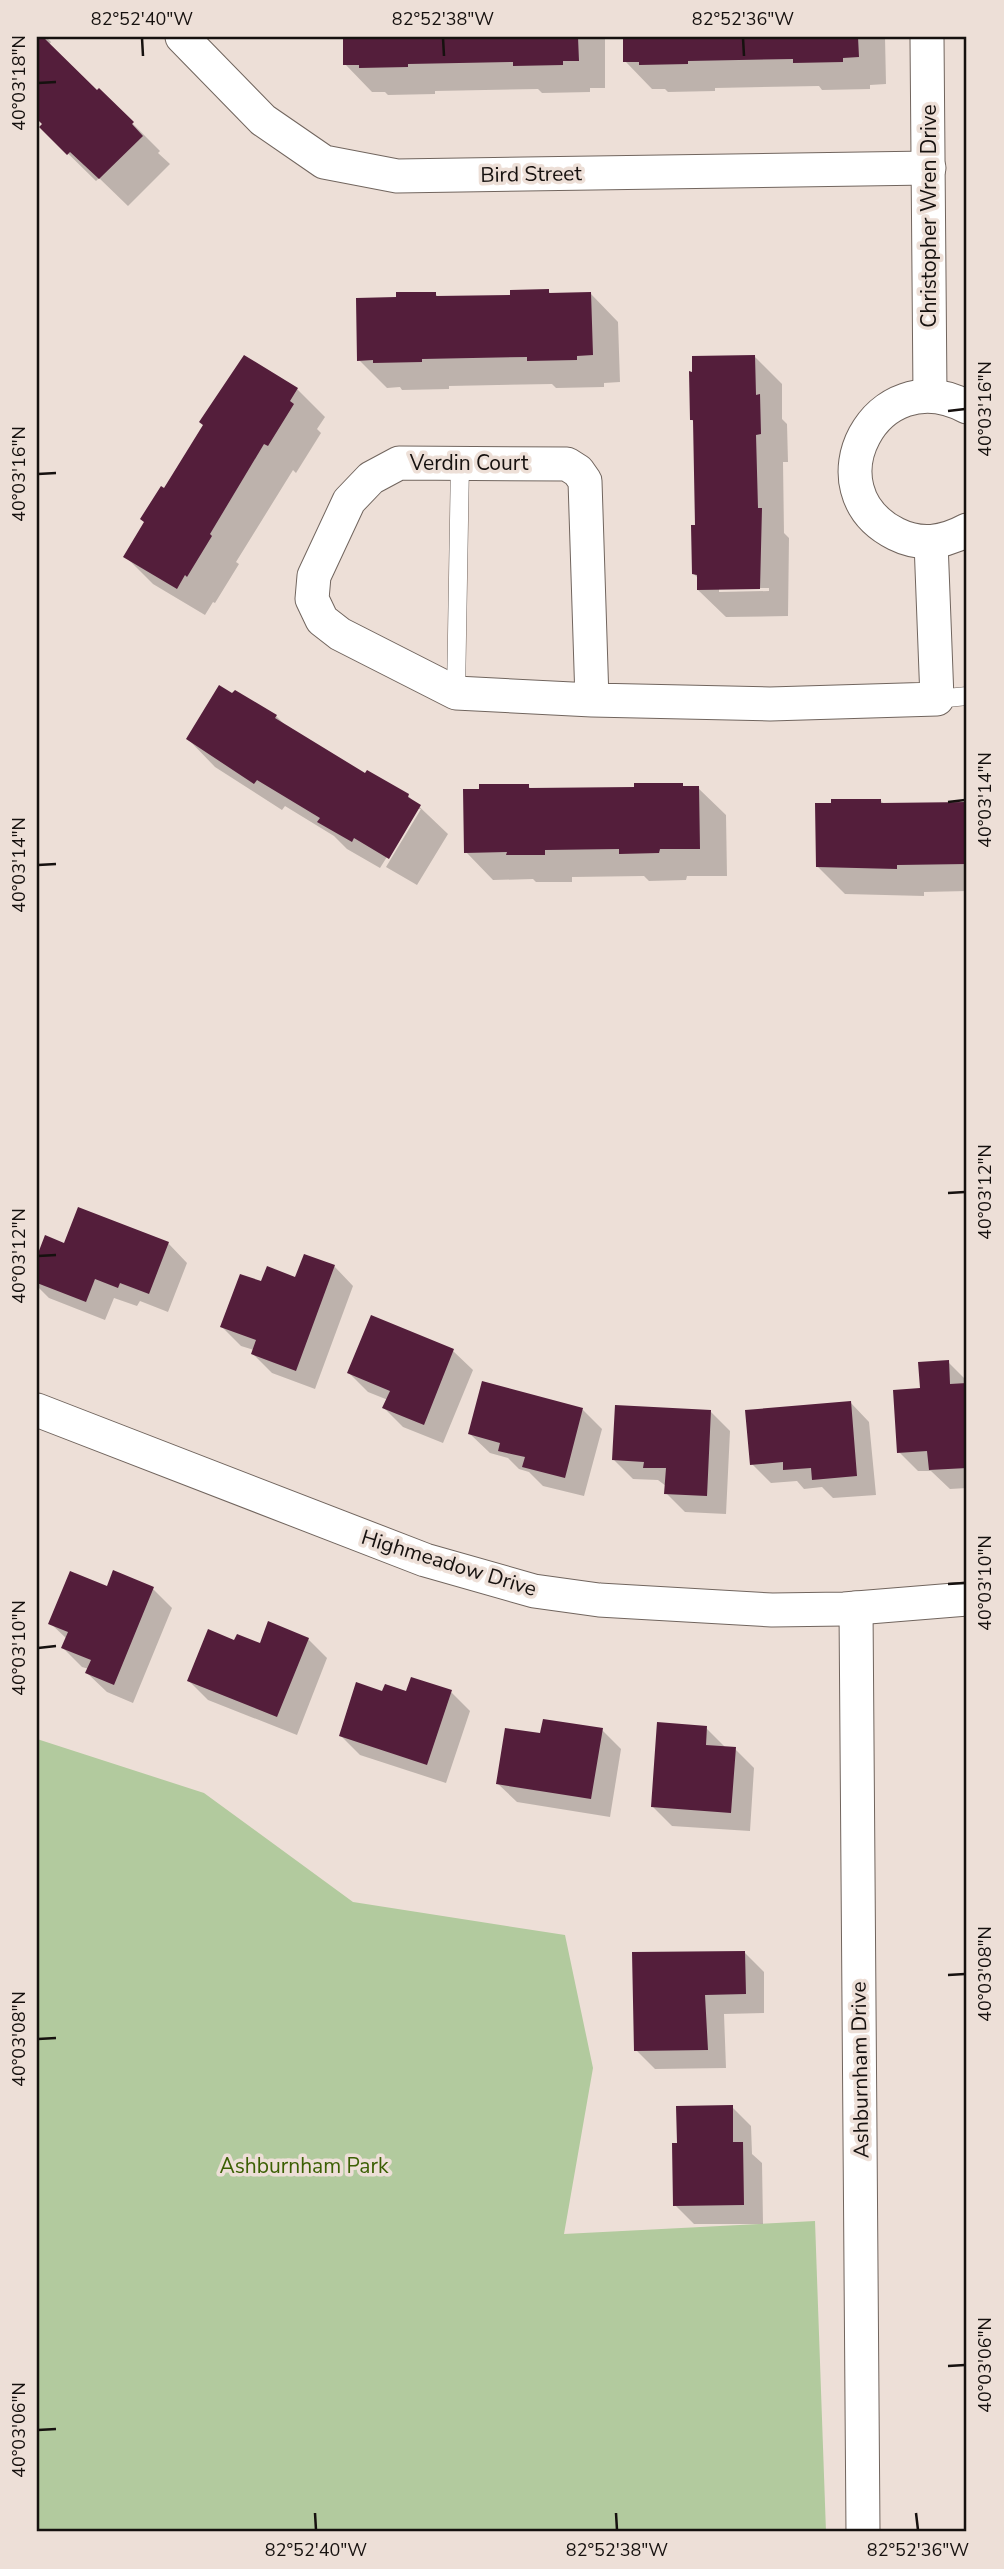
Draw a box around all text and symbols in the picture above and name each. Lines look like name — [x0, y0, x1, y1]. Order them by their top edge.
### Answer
text: 82°52'40"W — [91, 7, 193, 31]
text: 82°52'38"W — [392, 7, 494, 31]
text: 82°52'36"W — [692, 7, 794, 31]
text: 40°03'18"N — [7, 35, 31, 131]
street label: Christopher Wren Drive — [915, 104, 943, 328]
street label: Bird Street — [480, 159, 583, 189]
text: 40°03'16"N — [973, 361, 997, 457]
text: 40°03'16"N — [7, 426, 31, 522]
street label: Verdin Court — [409, 449, 529, 477]
text: 40°03'14"N — [973, 752, 997, 848]
text: 40°03'14"N — [7, 817, 31, 913]
text: 40°03'12"N — [973, 1144, 997, 1240]
text: 40°03'12"N — [7, 1208, 31, 1304]
street label: Highmeadow Drive — [358, 1523, 540, 1603]
text: 40°03'10"N — [973, 1535, 997, 1631]
text: 40°03'10"N — [7, 1600, 31, 1696]
text: 40°03'08"N — [973, 1926, 997, 2022]
street label: Ashburnham Drive — [844, 1981, 876, 2159]
text: 40°03'08"N — [7, 1991, 31, 2087]
park label: Ashburnham Park — [219, 2152, 389, 2180]
text: 40°03'06"N — [973, 2317, 997, 2413]
text: 40°03'06"N — [7, 2382, 31, 2478]
text: 82°52'40"W — [265, 2538, 367, 2562]
text: 82°52'38"W — [566, 2538, 668, 2562]
text: 82°52'36"W — [867, 2538, 969, 2562]

